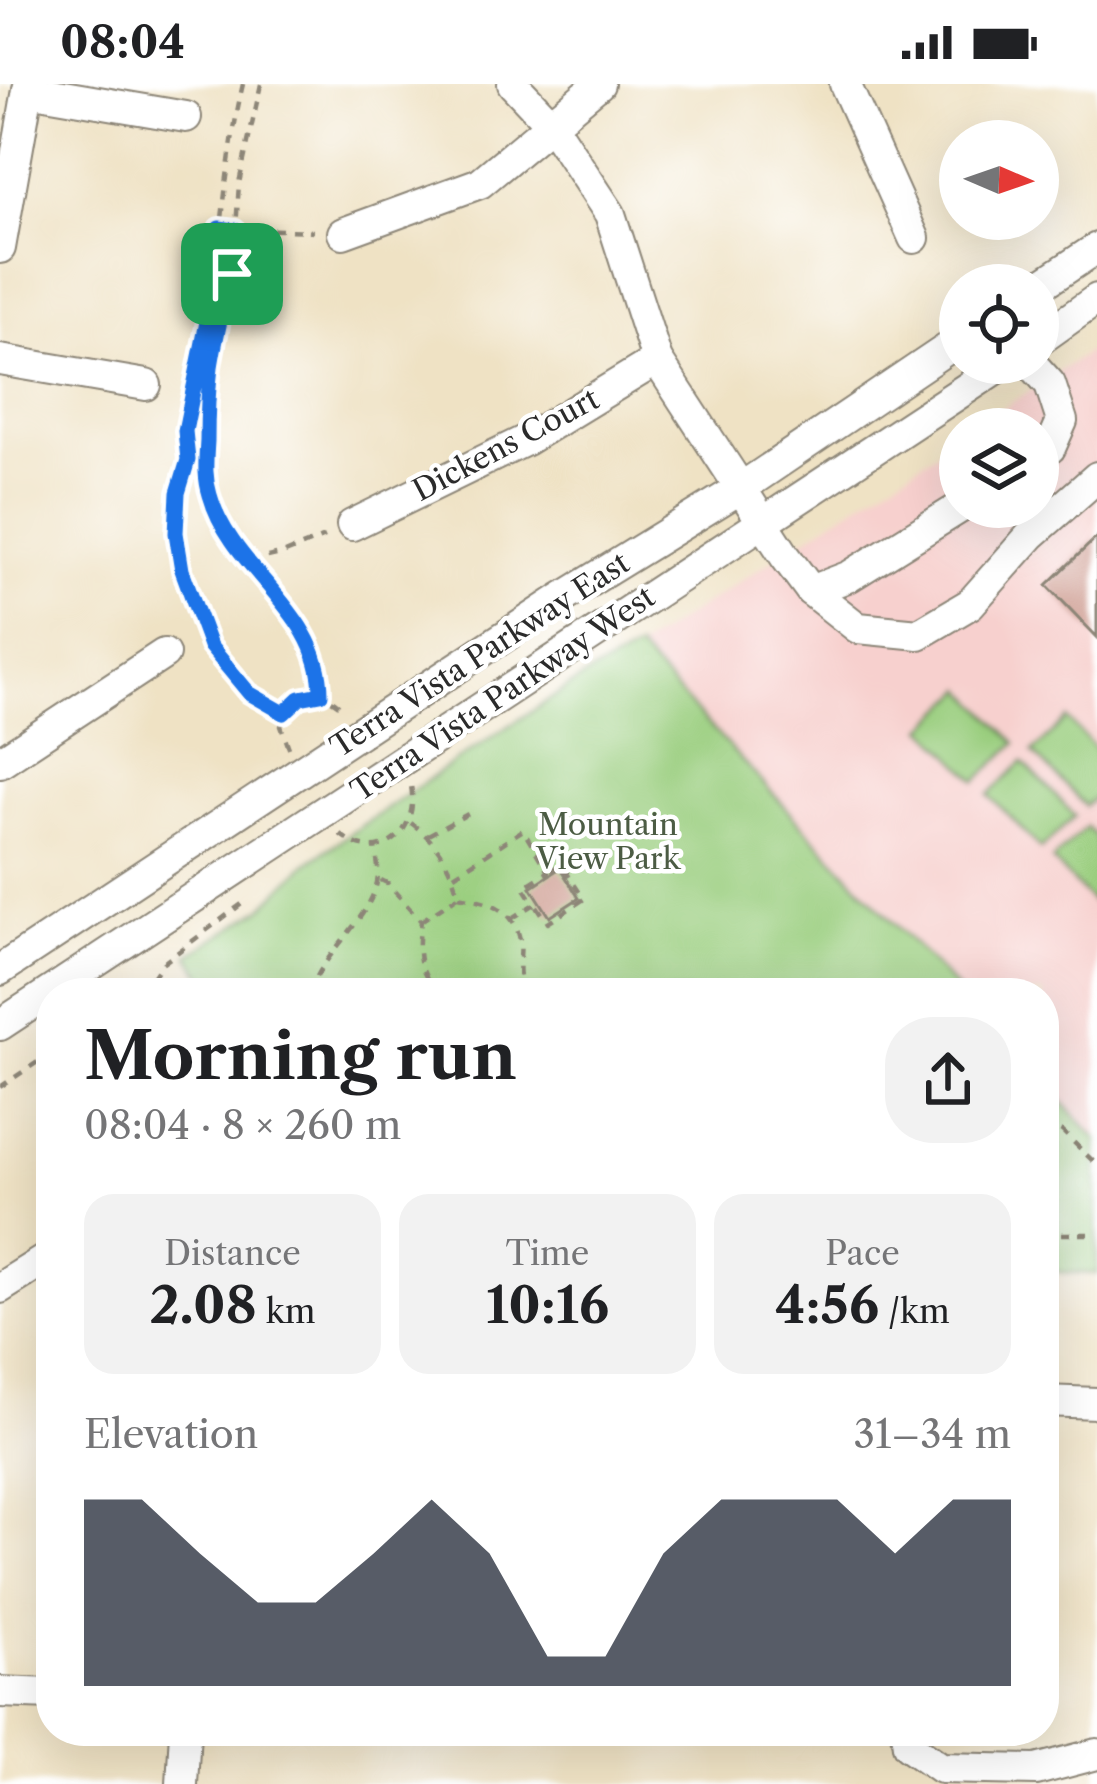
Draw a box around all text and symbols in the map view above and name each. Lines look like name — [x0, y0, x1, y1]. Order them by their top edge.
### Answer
text: 08:04 — [60, 14, 185, 70]
north arrow — [939, 120, 1059, 240]
map controls — [939, 120, 1059, 528]
pin — [181, 223, 283, 325]
icon: arrive — [199, 241, 265, 307]
button: locate — [939, 264, 1059, 384]
street label: Dickens Court — [406, 380, 605, 509]
button: layers — [939, 408, 1059, 528]
street label: Terra Vista Parkway East — [323, 544, 636, 765]
street label: Terra Vista Parkway West — [344, 578, 662, 809]
park label: Mountain View Park — [535, 806, 682, 877]
text: Morning run — [84, 1015, 517, 1096]
button: share — [885, 1017, 1011, 1143]
text: 08:04 · 8 × 260 m — [84, 1101, 401, 1149]
text: Distance — [164, 1233, 301, 1274]
text: Time — [506, 1233, 589, 1274]
text: Pace — [825, 1233, 900, 1274]
text: 2.08 — [149, 1274, 257, 1336]
text: 10:16 — [486, 1274, 609, 1336]
text: 4:56 — [775, 1274, 879, 1336]
text: km — [257, 1291, 316, 1332]
text: /km — [879, 1291, 950, 1332]
text: Elevation — [84, 1410, 258, 1458]
text: 31–34 m — [853, 1410, 1011, 1458]

